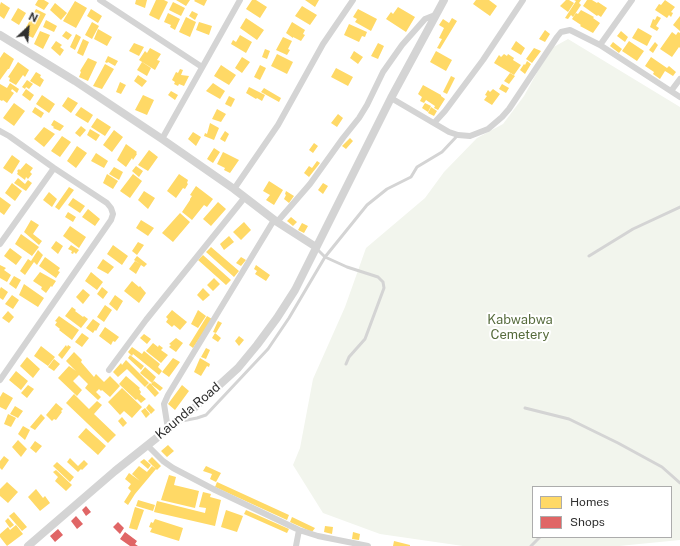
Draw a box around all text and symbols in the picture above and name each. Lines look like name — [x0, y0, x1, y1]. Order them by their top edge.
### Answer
north arrow — [8, 8, 48, 48]
text: N — [27, 10, 40, 24]
park label: Kabwabwa Cemetery — [487, 312, 553, 343]
street label: Kaunda Road — [152, 379, 224, 443]
legend — [532, 486, 672, 538]
text: Homes — [570, 495, 609, 509]
text: Shops — [570, 515, 605, 529]

